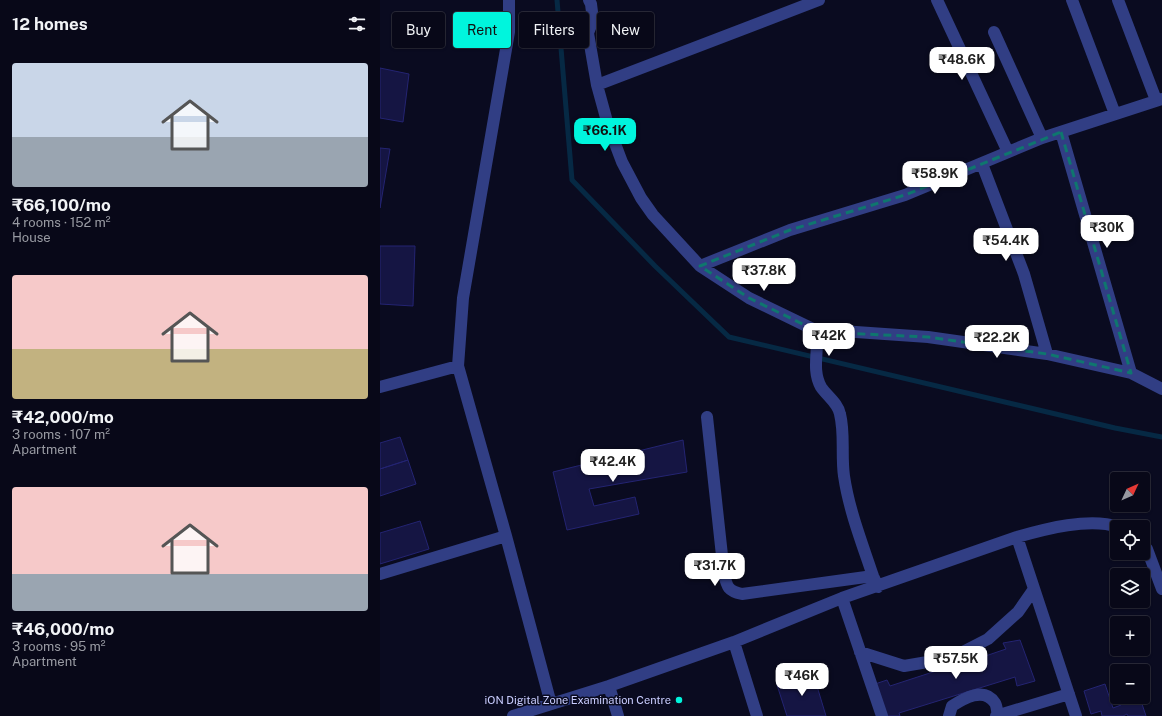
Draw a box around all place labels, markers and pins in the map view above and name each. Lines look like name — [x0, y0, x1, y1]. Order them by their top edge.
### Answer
pin: ₹48.6K — [929, 47, 995, 81]
pin: ₹66.1K — [572, 118, 638, 152]
pin: ₹58.9K — [902, 161, 968, 195]
pin: ₹30K — [1083, 215, 1131, 249]
pin: ₹54.4K — [973, 228, 1039, 262]
pin: ₹37.8K — [731, 258, 797, 292]
pin: ₹42K — [805, 323, 853, 357]
pin: ₹22.2K — [964, 325, 1030, 359]
pin: ₹42.4K — [580, 449, 646, 483]
pin: ₹31.7K — [682, 553, 748, 587]
pin: ₹57.5K — [923, 646, 989, 680]
pin: ₹46K — [778, 663, 826, 697]
place label: iON Digital Zone Examination Centre — [485, 694, 671, 706]
marker: iON Digital Zone Examination Centre — [674, 695, 684, 705]

